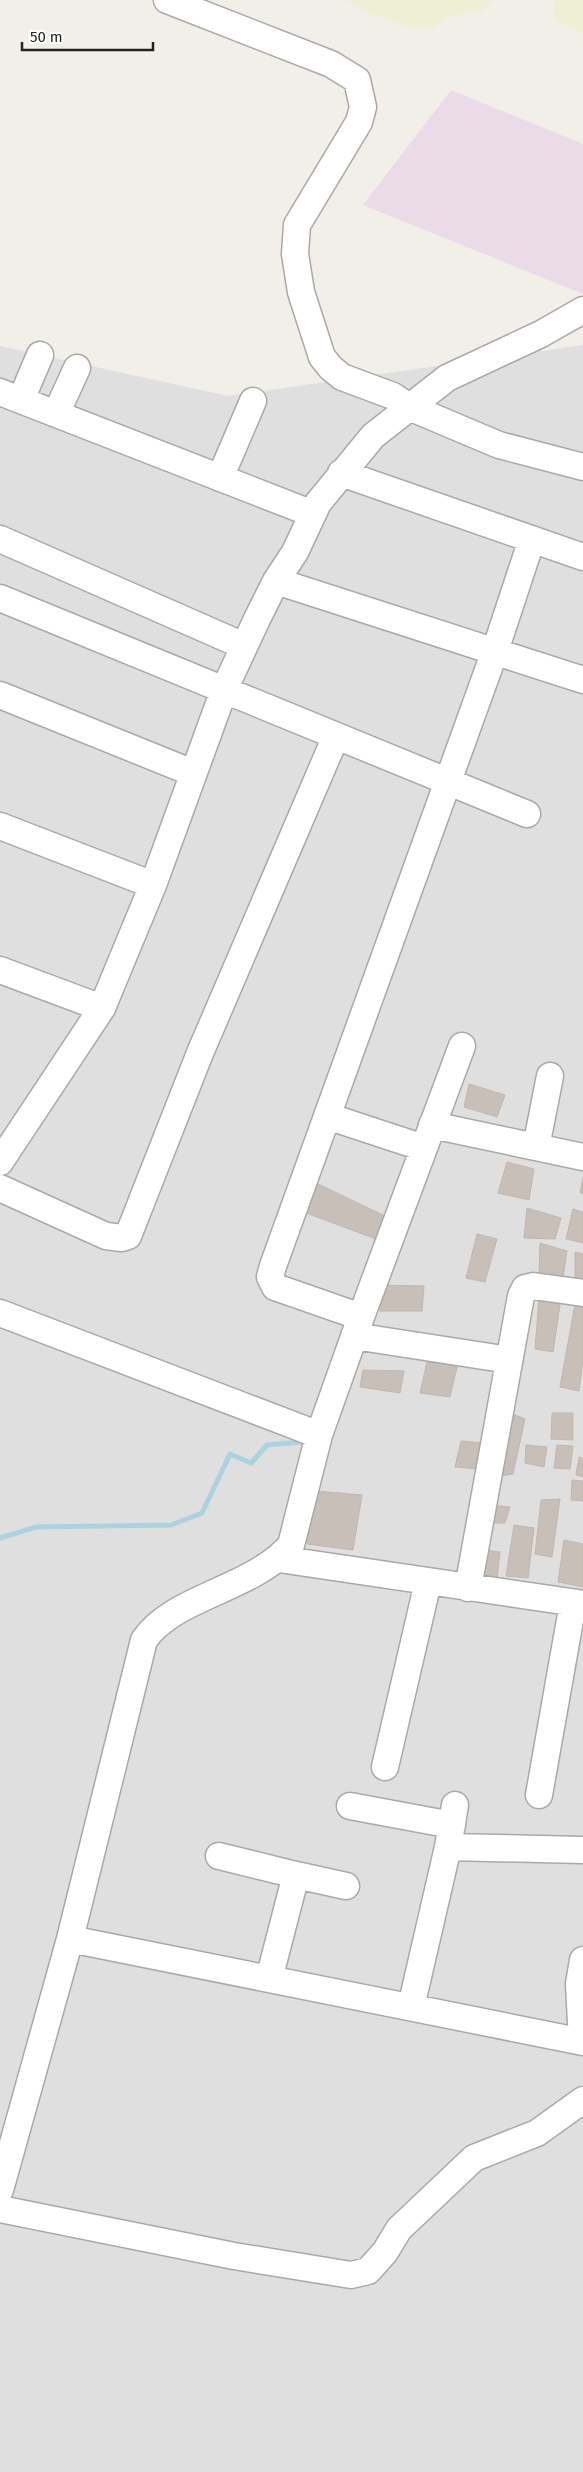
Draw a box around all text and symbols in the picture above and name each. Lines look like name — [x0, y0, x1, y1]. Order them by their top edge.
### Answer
scale bar — [22, 20, 154, 52]
text: 50 m — [30, 28, 63, 46]

